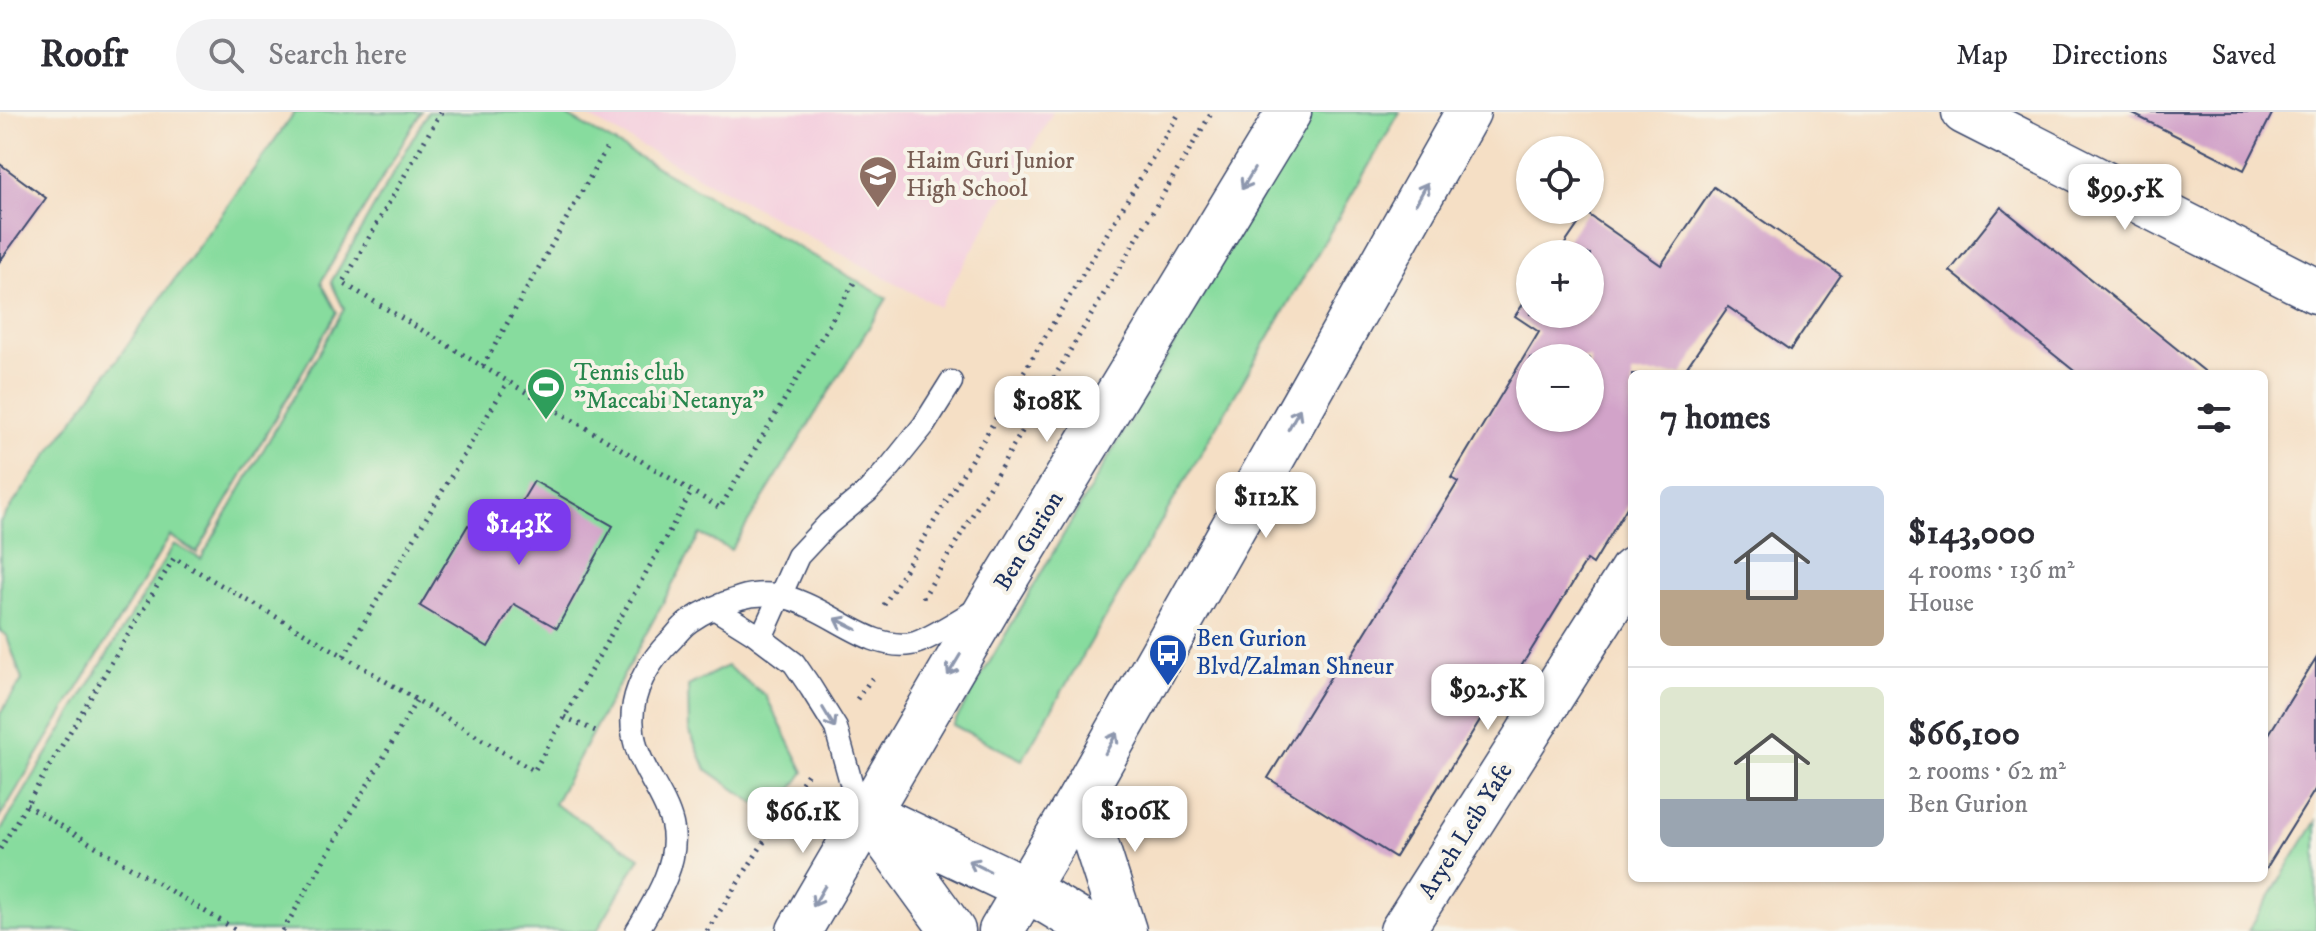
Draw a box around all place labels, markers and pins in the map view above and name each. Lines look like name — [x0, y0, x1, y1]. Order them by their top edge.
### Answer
place label: Haim Guri Junior High School — [906, 146, 1074, 204]
school or university icon: Haim Guri Junior High School — [857, 154, 899, 209]
pin: $99.5K — [2060, 164, 2190, 232]
place label: Tennis club "Maccabi Netanya" — [574, 358, 764, 416]
sports icon: Tennis club "Maccabi Netanya" — [525, 366, 567, 421]
pin: $108K — [991, 376, 1103, 444]
pin: $112K — [1210, 472, 1322, 540]
pin: $143K — [463, 499, 575, 567]
place label: Ben Gurion Blvd/Zalman Shneur — [1196, 624, 1394, 682]
bus stop icon: Ben Gurion Blvd/Zalman Shneur — [1147, 632, 1189, 687]
pin: $92.5K — [1423, 664, 1553, 732]
pin: $106K — [1079, 786, 1191, 854]
pin: $66.1K — [738, 787, 868, 855]

